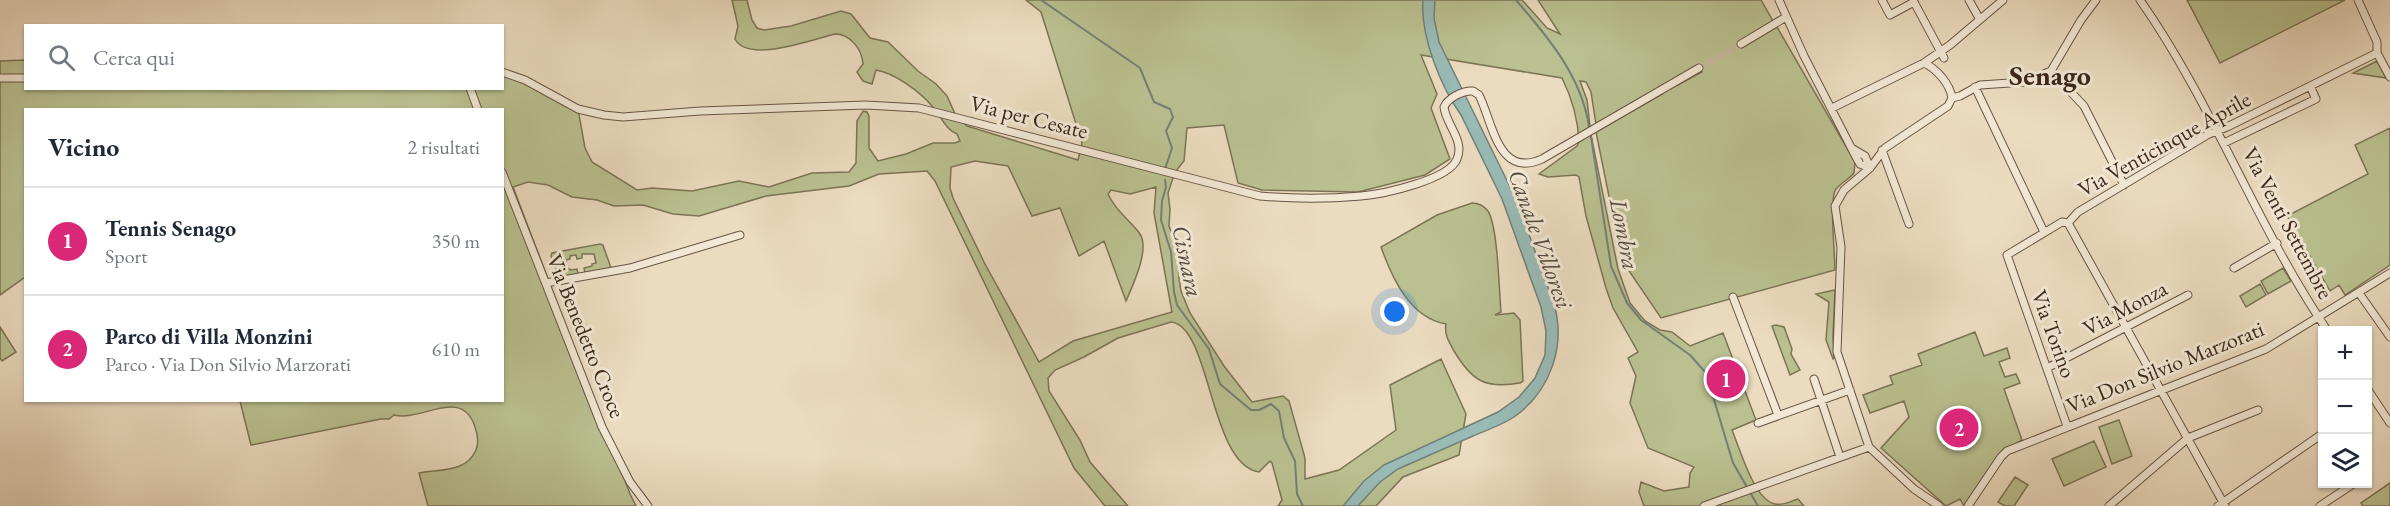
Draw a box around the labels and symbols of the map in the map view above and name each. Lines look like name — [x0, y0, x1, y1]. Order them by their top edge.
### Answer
district label: Senago — [2009, 57, 2091, 93]
street label: Via Venticinque Aprile — [2072, 84, 2256, 204]
street label: Via per Cesate — [967, 88, 1091, 146]
street label: Via Venti Settembre — [2236, 142, 2340, 304]
water label: Canale Villoresi — [1501, 165, 1581, 314]
water label: Lombra — [1603, 195, 1647, 272]
water label: Cisnara — [1165, 222, 1211, 300]
street label: Via Benedetto Croce — [540, 250, 632, 423]
street label: Via Monza — [2078, 274, 2173, 342]
street label: Via Torino — [2025, 286, 2083, 382]
your location — [1380, 297, 1409, 326]
street label: Via Don Silvio Marzorati — [2062, 314, 2268, 420]
pin: 1 — [1706, 356, 1746, 401]
pin: 2 — [1940, 406, 1978, 450]

